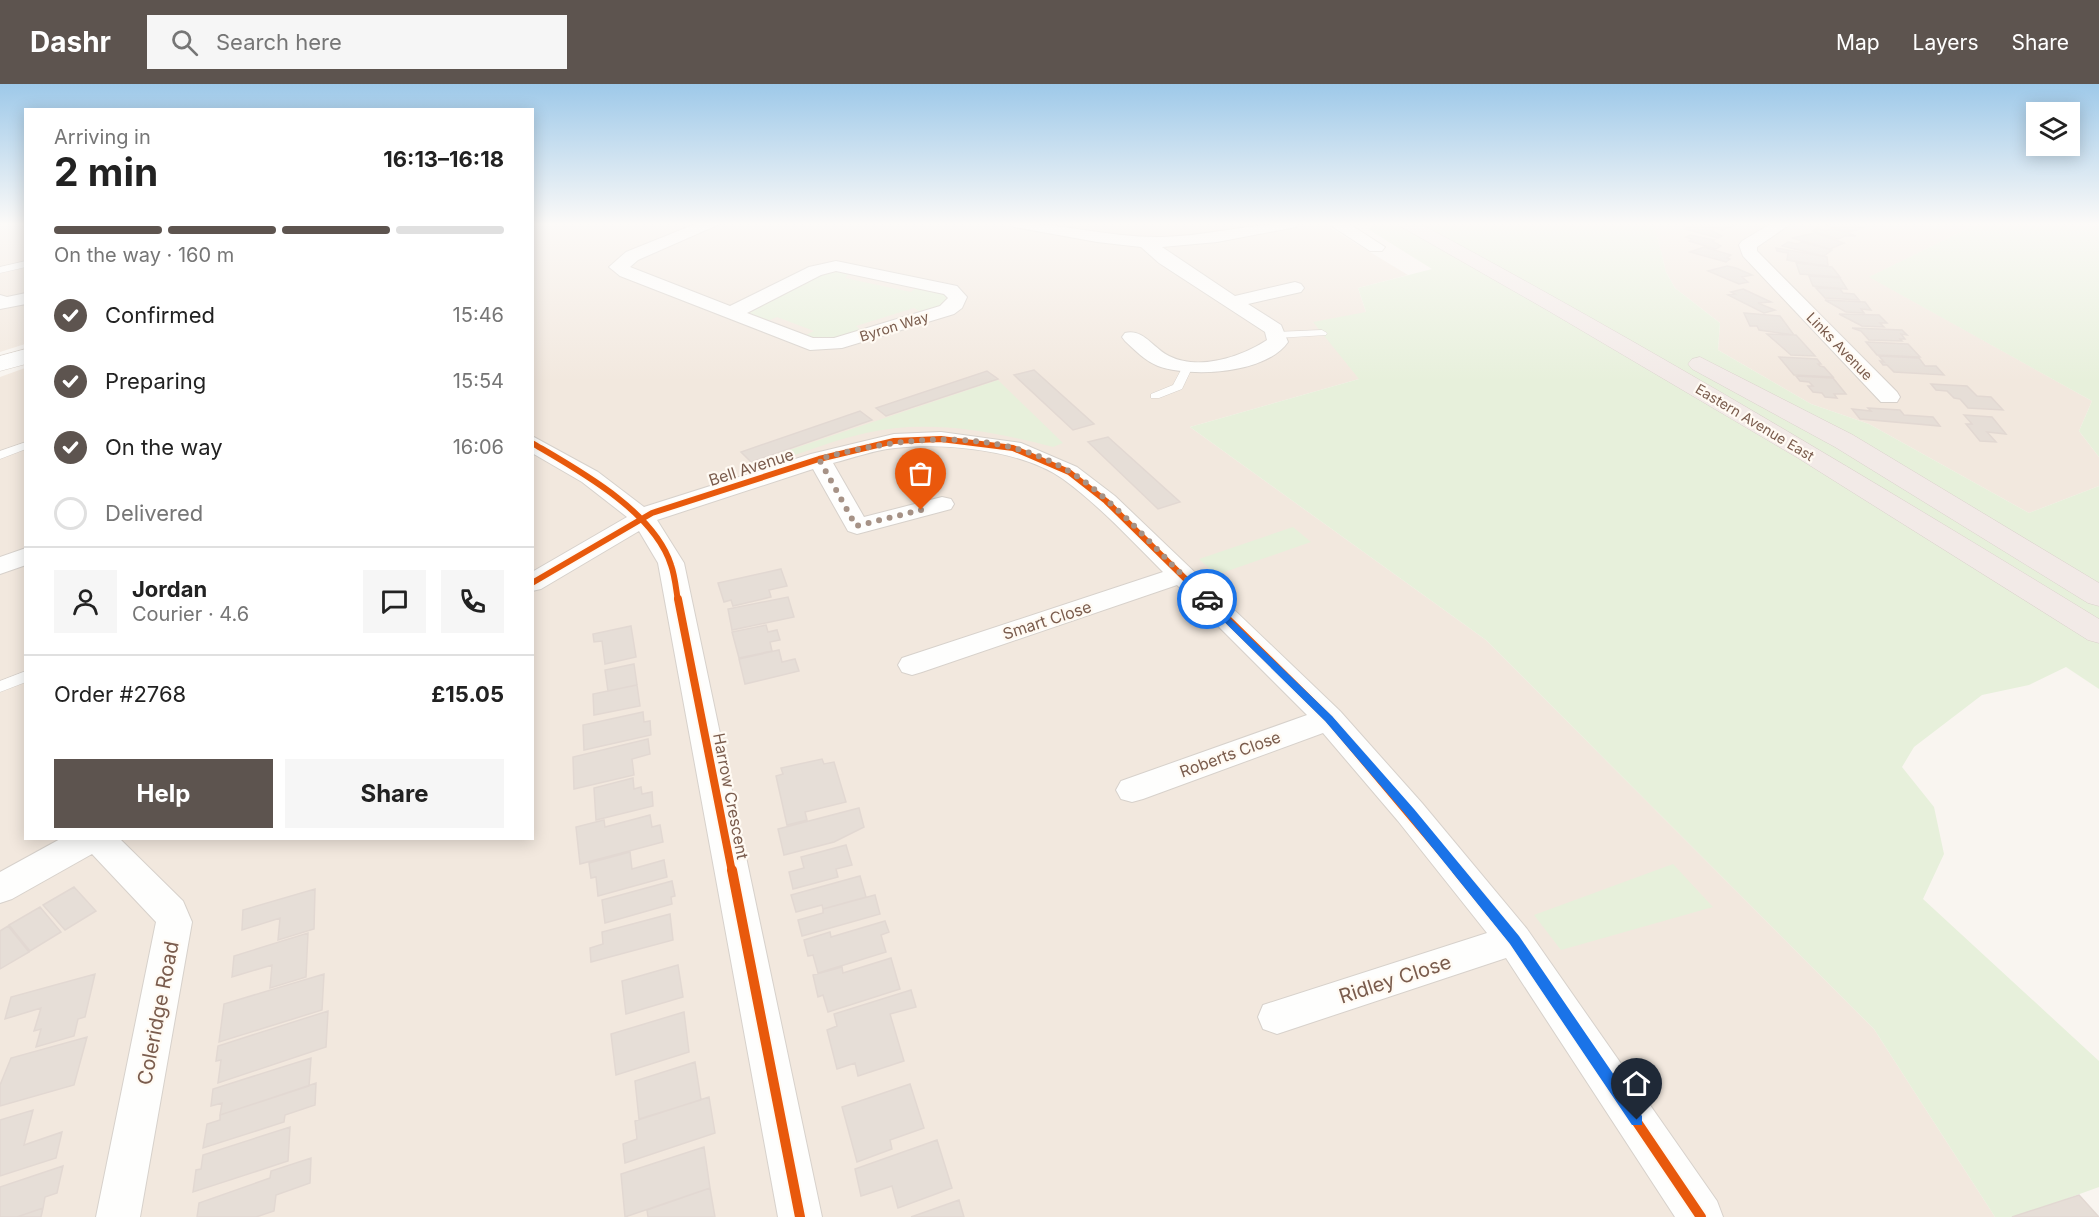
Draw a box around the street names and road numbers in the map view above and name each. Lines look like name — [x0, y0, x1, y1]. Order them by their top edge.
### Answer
street label: Byron Way — [857, 307, 931, 345]
street label: Links Avenue — [1803, 309, 1877, 383]
street label: Eastern Avenue East — [1693, 380, 1818, 464]
street label: Bell Avenue — [706, 444, 796, 490]
street label: Smart Close — [1000, 596, 1094, 644]
street label: Roberts Close — [1177, 726, 1283, 782]
street label: Harrow Crescent — [709, 731, 753, 861]
street label: Coleridge Road — [132, 939, 184, 1087]
street label: Ridley Close — [1336, 950, 1454, 1008]

